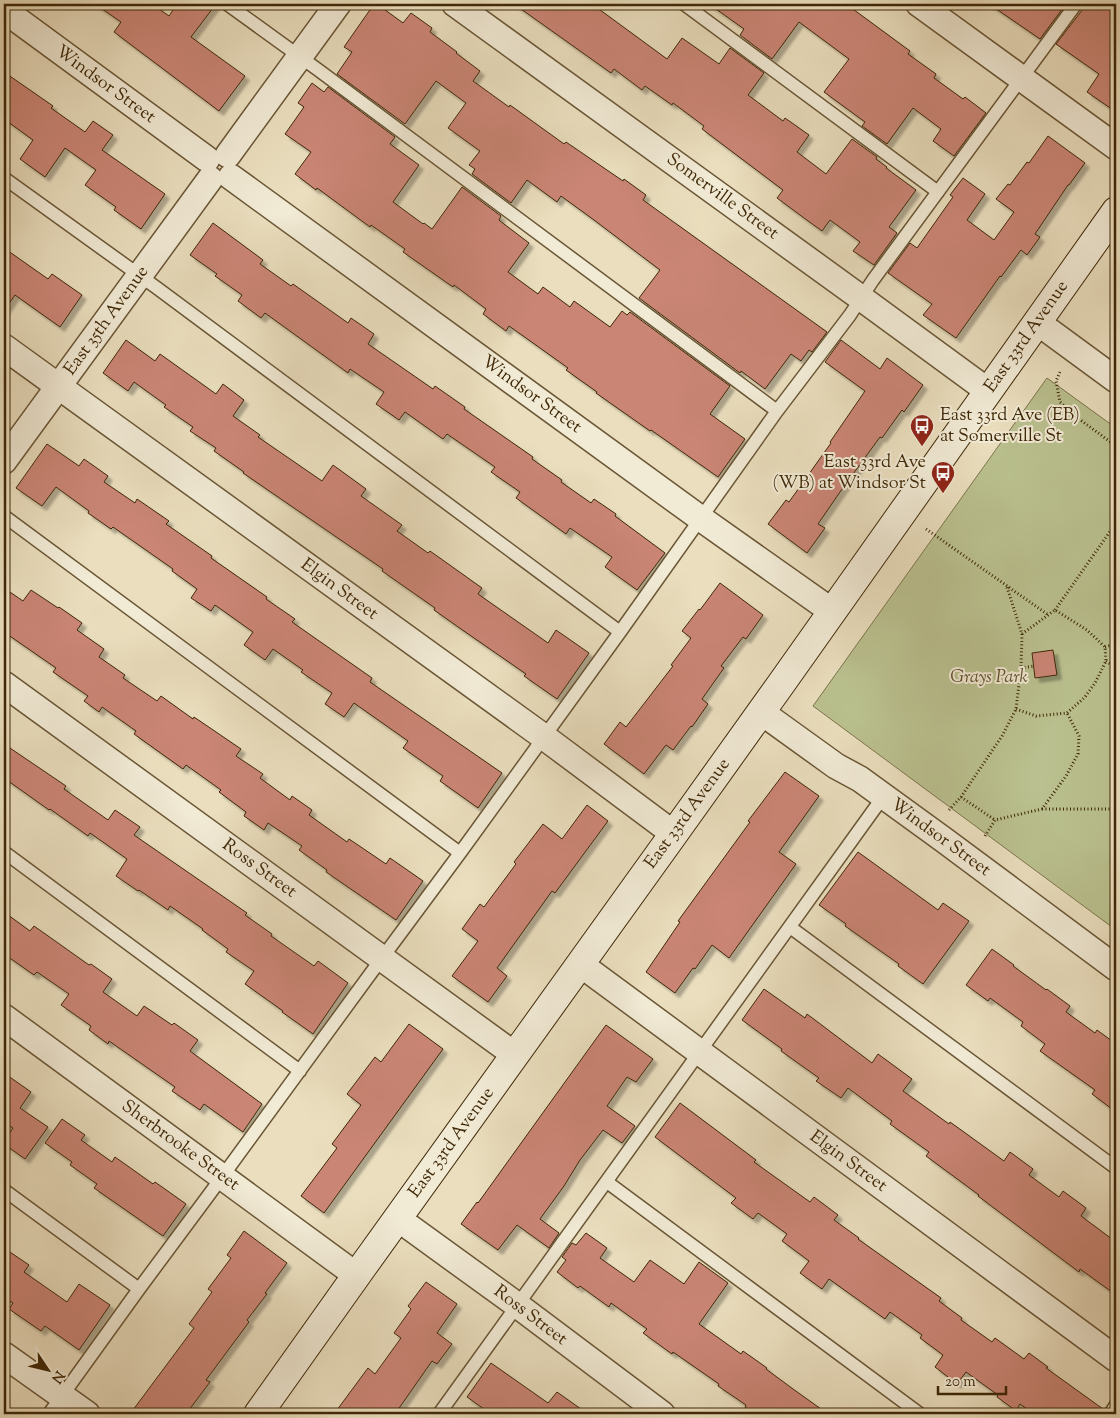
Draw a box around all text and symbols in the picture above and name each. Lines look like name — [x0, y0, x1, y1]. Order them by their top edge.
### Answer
street label: Windsor Street — [49, 40, 161, 130]
street label: Somerville Street — [660, 147, 784, 247]
street label: East 35th Avenue — [58, 261, 156, 381]
street label: East 33rd Avenue — [979, 276, 1075, 398]
street label: Windsor Street — [475, 350, 587, 440]
place label: East 33rd Ave (EB) at Somerville St — [940, 403, 1080, 450]
bus stop icon: East 33rd Ave (EB) at Somerville St — [909, 413, 935, 447]
place label: East 33rd Ave (WB) at Windsor St — [772, 450, 926, 497]
bus stop icon: East 33rd Ave (WB) at Windsor St — [930, 460, 956, 494]
street label: Elgin Street — [295, 553, 383, 627]
park label: Grays Park — [950, 665, 1028, 691]
street label: East 33rd Avenue — [639, 753, 737, 875]
street label: Windsor Street — [884, 793, 996, 883]
street label: Ross Street — [216, 833, 302, 905]
street label: East 33rd Avenue — [403, 1082, 501, 1204]
street label: Sherbrooke Street — [116, 1094, 244, 1198]
street label: Elgin Street — [804, 1125, 892, 1199]
street label: Ross Street — [488, 1280, 572, 1352]
north arrow — [22, 1346, 72, 1396]
scale bar — [938, 1363, 1005, 1395]
text: N — [46, 1366, 68, 1387]
text: 20 m — [945, 1372, 976, 1393]

